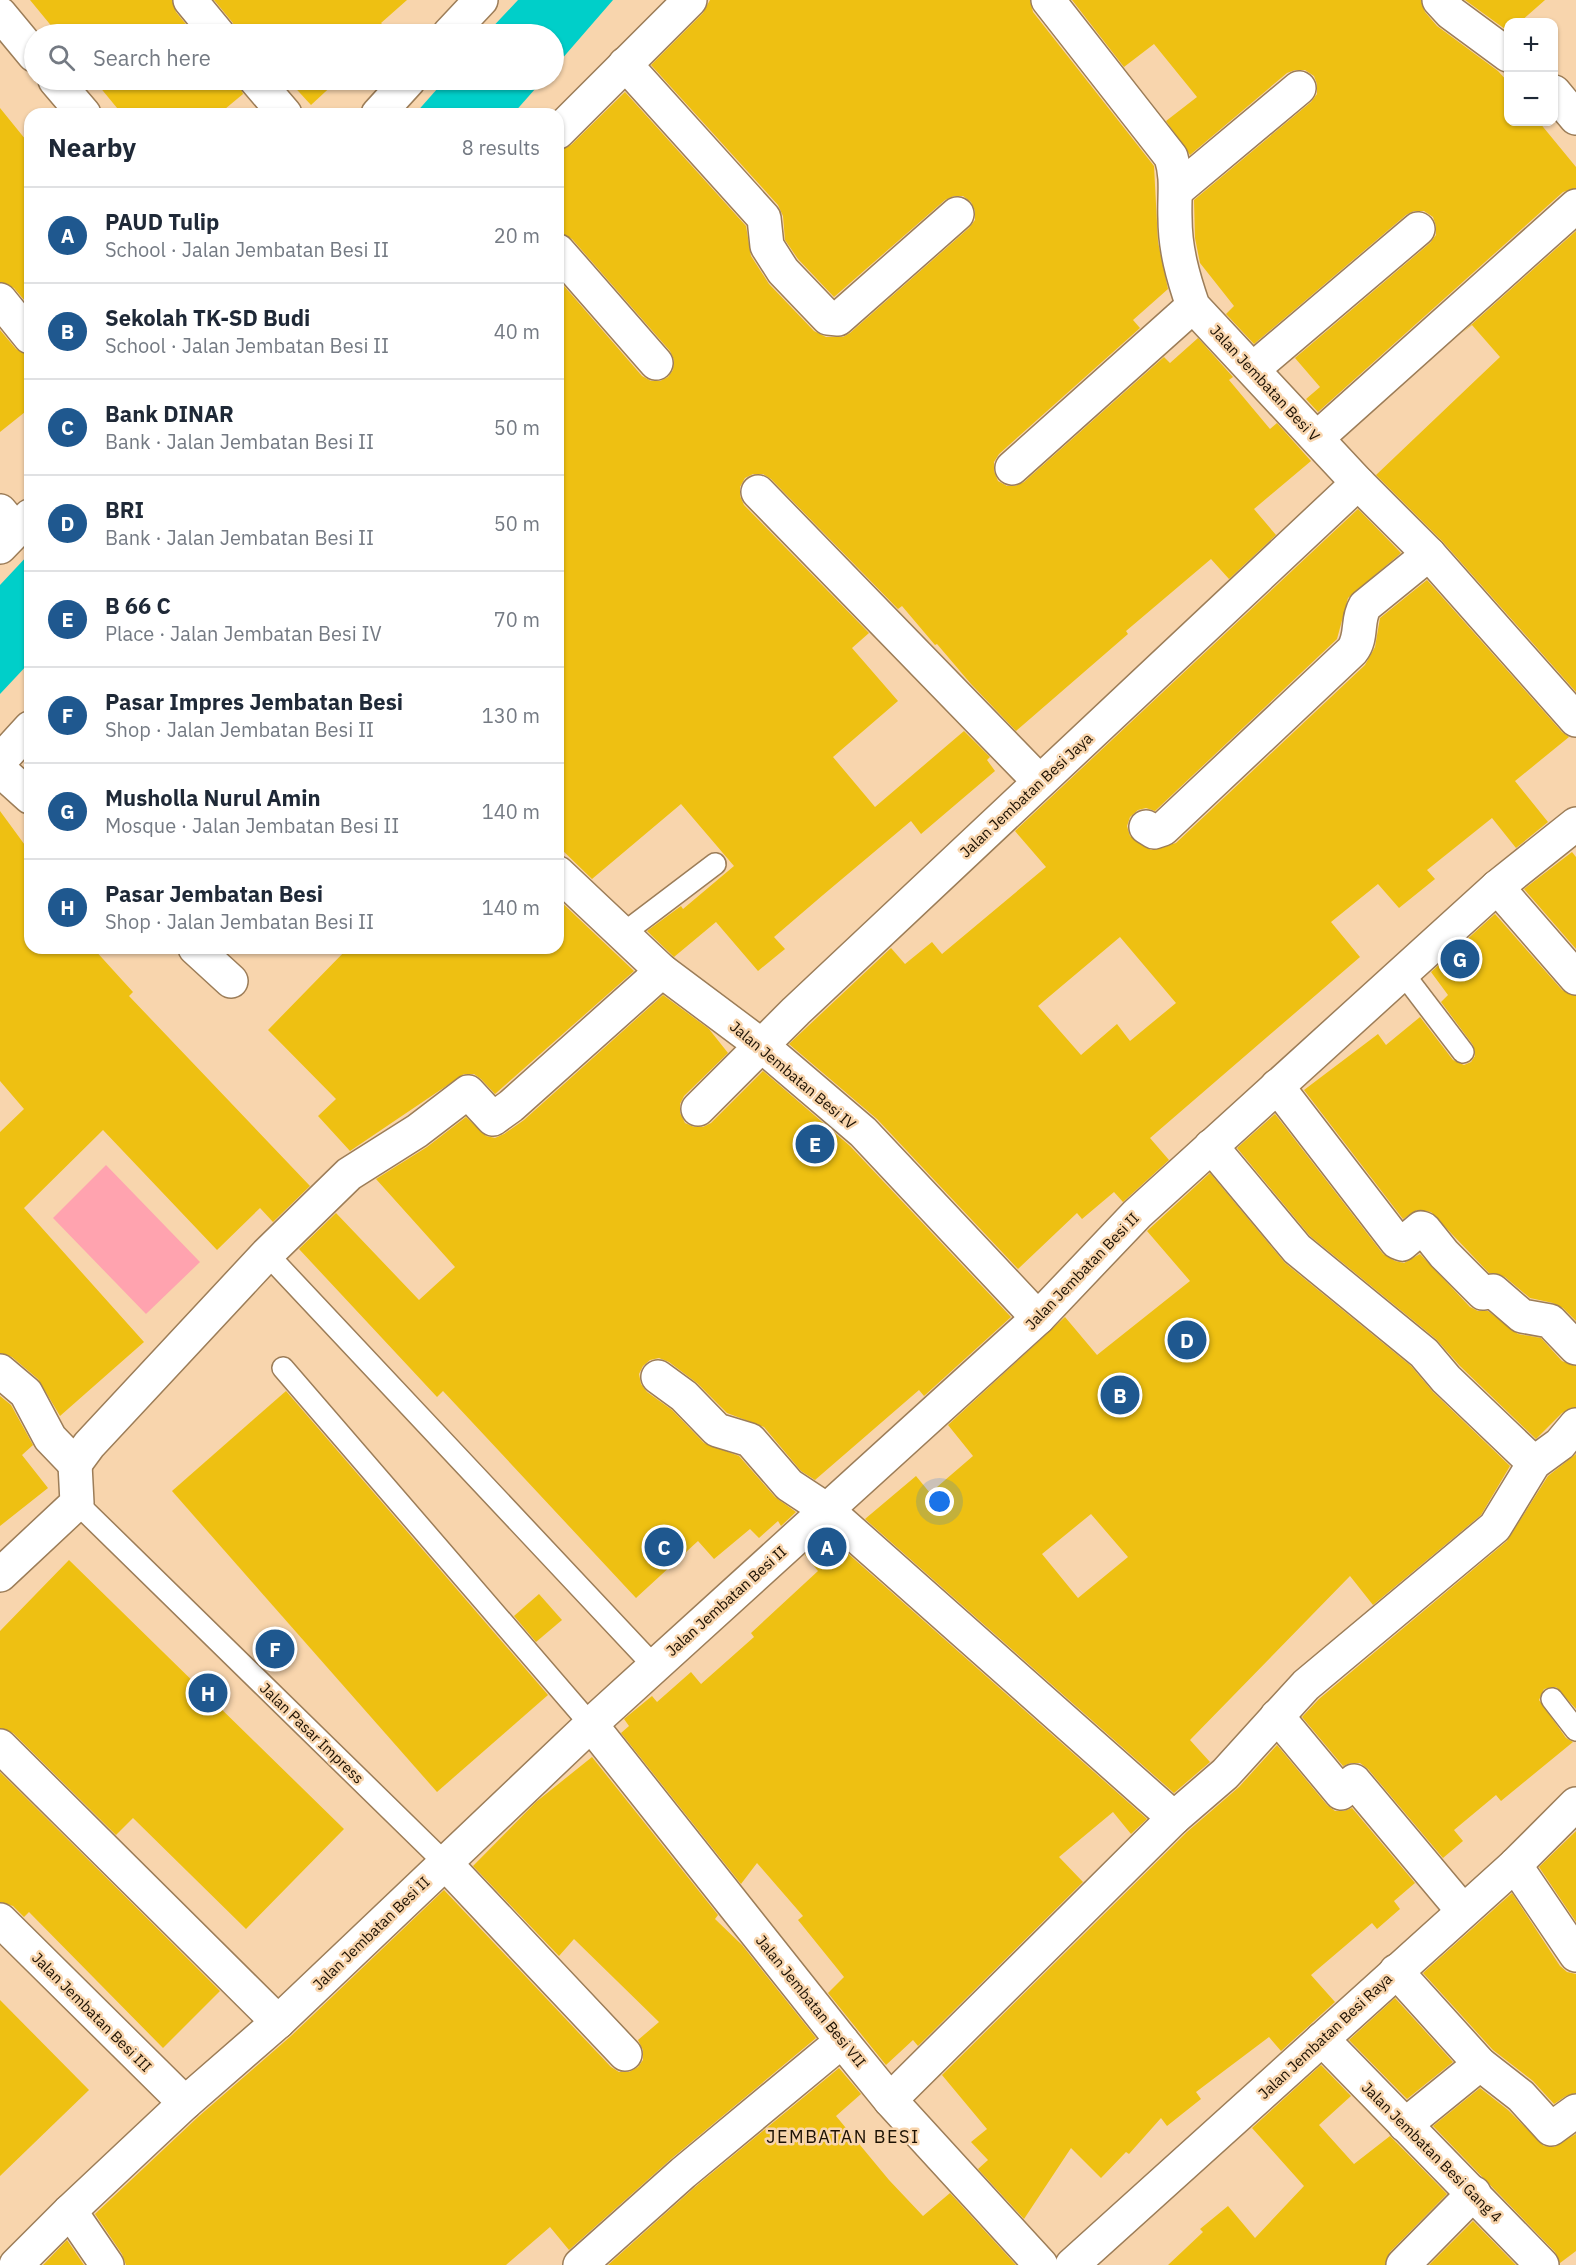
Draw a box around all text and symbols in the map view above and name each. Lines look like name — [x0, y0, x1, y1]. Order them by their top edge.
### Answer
map controls — [1504, 18, 1558, 126]
button: + — [1504, 18, 1558, 72]
search box — [24, 24, 564, 90]
icon: search — [45, 41, 78, 74]
text: Search here — [93, 43, 211, 72]
button: − — [1504, 72, 1558, 126]
text: Nearby — [48, 130, 136, 164]
text: 8 results — [462, 134, 540, 161]
text: PAUD Tulip — [105, 207, 219, 236]
text: A — [61, 222, 74, 249]
text: 20 m — [494, 222, 540, 249]
text: School · Jalan Jembatan Besi II — [105, 236, 389, 263]
text: Sekolah TK-SD Budi — [105, 303, 310, 332]
text: B — [61, 318, 74, 345]
text: 40 m — [494, 318, 540, 345]
street label: Jalan Jembatan Besi V — [1206, 321, 1324, 445]
text: School · Jalan Jembatan Besi II — [105, 332, 389, 359]
text: Bank DINAR — [105, 399, 234, 428]
text: C — [61, 414, 74, 441]
text: 50 m — [494, 414, 540, 441]
text: Bank · Jalan Jembatan Besi II — [105, 428, 374, 455]
text: BRI — [105, 495, 144, 524]
text: D — [61, 510, 74, 537]
text: 50 m — [494, 510, 540, 537]
text: Bank · Jalan Jembatan Besi II — [105, 524, 374, 551]
text: B 66 C — [105, 591, 171, 620]
text: E — [61, 606, 74, 633]
text: 70 m — [494, 606, 540, 633]
text: Place · Jalan Jembatan Besi IV — [105, 620, 382, 647]
text: Pasar Impres Jembatan Besi — [105, 687, 403, 716]
text: F — [62, 702, 73, 729]
text: 130 m — [482, 702, 540, 729]
text: Shop · Jalan Jembatan Besi II — [105, 716, 374, 743]
street label: Jalan Jembatan Besi Jaya — [956, 729, 1096, 861]
text: Musholla Nurul Amin — [105, 783, 321, 812]
text: G — [60, 798, 75, 825]
text: 140 m — [482, 798, 540, 825]
text: Mosque · Jalan Jembatan Besi II — [105, 812, 399, 839]
text: Pasar Jembatan Besi — [105, 879, 323, 908]
text: H — [60, 894, 75, 921]
text: 140 m — [482, 894, 540, 921]
text: Shop · Jalan Jembatan Besi II — [105, 908, 374, 935]
pin: G — [1440, 936, 1480, 982]
street label: Jalan Jembatan Besi IV — [726, 1017, 860, 1133]
pin: E — [796, 1122, 834, 1166]
street label: Jalan Jembatan Besi II — [1021, 1208, 1143, 1334]
pin: D — [1168, 1318, 1206, 1362]
pin: B — [1100, 1372, 1140, 1418]
your location — [925, 1487, 954, 1516]
pin: C — [644, 1524, 684, 1570]
pin: A — [808, 1524, 846, 1570]
street label: Jalan Jembatan Besi II — [662, 1542, 790, 1660]
pin: F — [256, 1626, 294, 1672]
pin: H — [188, 1670, 228, 1716]
street label: Jalan Pasar Impress — [256, 1679, 368, 1787]
street label: Jalan Jembatan Besi II — [308, 1872, 434, 1994]
street label: Jalan Jembatan Besi VII — [752, 1931, 870, 2071]
street label: Jalan Jembatan Besi III — [28, 1948, 156, 2076]
street label: Jalan Jembatan Besi Raya — [1254, 1969, 1396, 2103]
street label: Jalan Jembatan Besi Gang 4 — [1358, 2078, 1506, 2226]
district label: JEMBATAN BESI — [766, 2125, 920, 2148]

